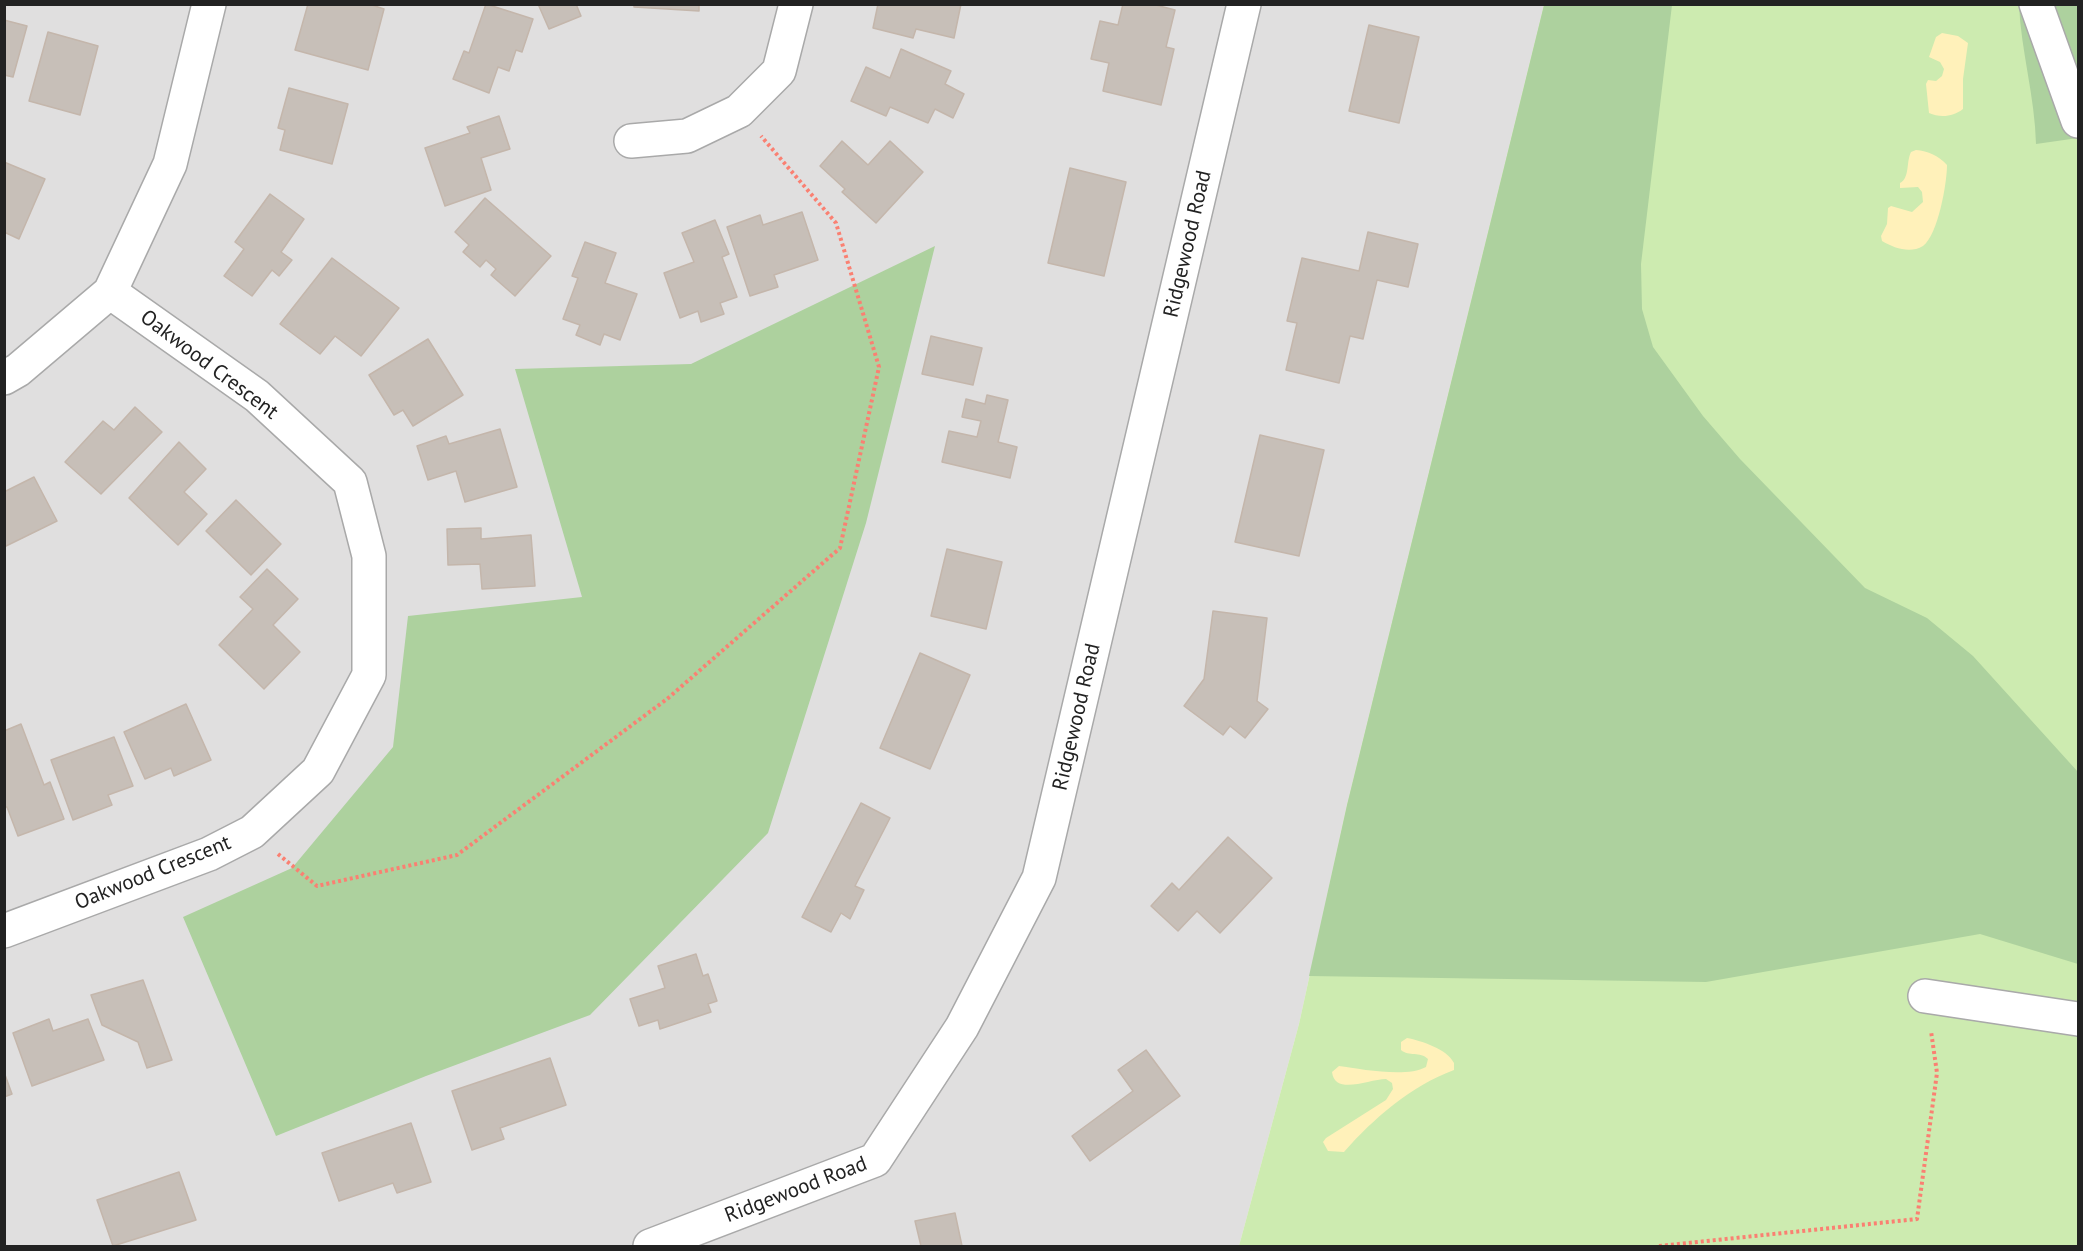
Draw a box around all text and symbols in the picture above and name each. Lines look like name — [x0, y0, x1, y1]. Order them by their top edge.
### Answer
street label: Ridgewood Road — [1159, 168, 1217, 320]
street label: Oakwood Crescent — [135, 305, 283, 425]
street label: Ridgewood Road — [1048, 641, 1106, 793]
street label: Oakwood Crescent — [71, 830, 235, 916]
street label: Ridgewood Road — [721, 1151, 871, 1229]

